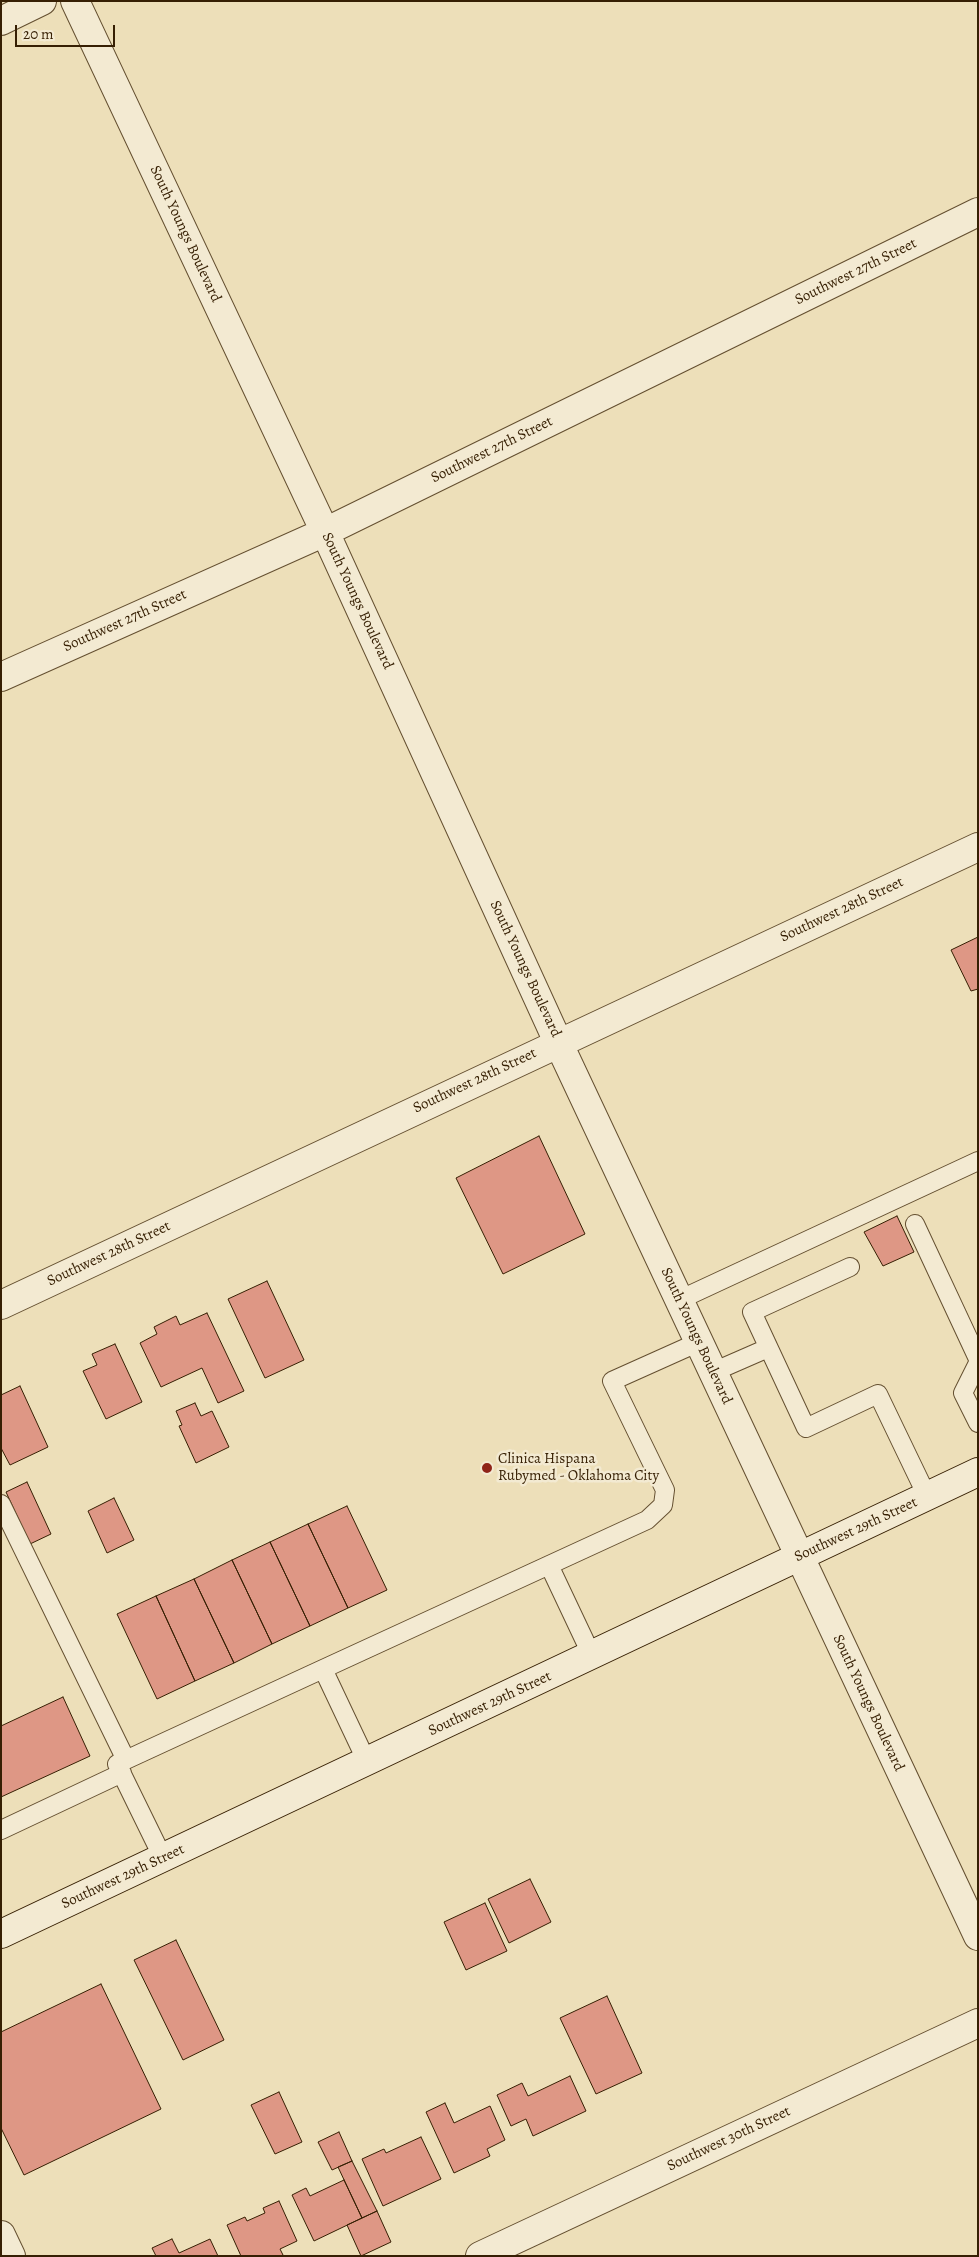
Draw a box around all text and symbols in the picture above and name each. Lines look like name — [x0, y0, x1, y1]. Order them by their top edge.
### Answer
scale bar — [18, 15, 118, 47]
text: 20 m — [23, 24, 54, 44]
street label: South Youngs Boulevard — [145, 163, 225, 305]
street label: Southwest 27th Street — [792, 235, 920, 309]
street label: Southwest 27th Street — [428, 413, 556, 487]
street label: South Youngs Boulevard — [317, 530, 397, 672]
street label: Southwest 27th Street — [61, 586, 189, 656]
street label: Southwest 28th Street — [777, 874, 907, 946]
street label: South Youngs Boulevard — [485, 898, 565, 1040]
street label: Southwest 28th Street — [410, 1045, 540, 1117]
street label: Southwest 28th Street — [44, 1218, 174, 1290]
street label: South Youngs Boulevard — [656, 1265, 736, 1407]
place label: Clinica Hispana Rubymed - Oklahoma City — [498, 1450, 659, 1485]
marker: Clinica Hispana Rubymed - Oklahoma City — [480, 1461, 494, 1475]
street label: Southwest 29th Street — [792, 1494, 920, 1566]
street label: South Youngs Boulevard — [828, 1632, 908, 1774]
street label: Southwest 29th Street — [426, 1668, 554, 1740]
street label: Southwest 29th Street — [59, 1841, 187, 1913]
street label: Southwest 30th Street — [664, 2103, 794, 2175]

